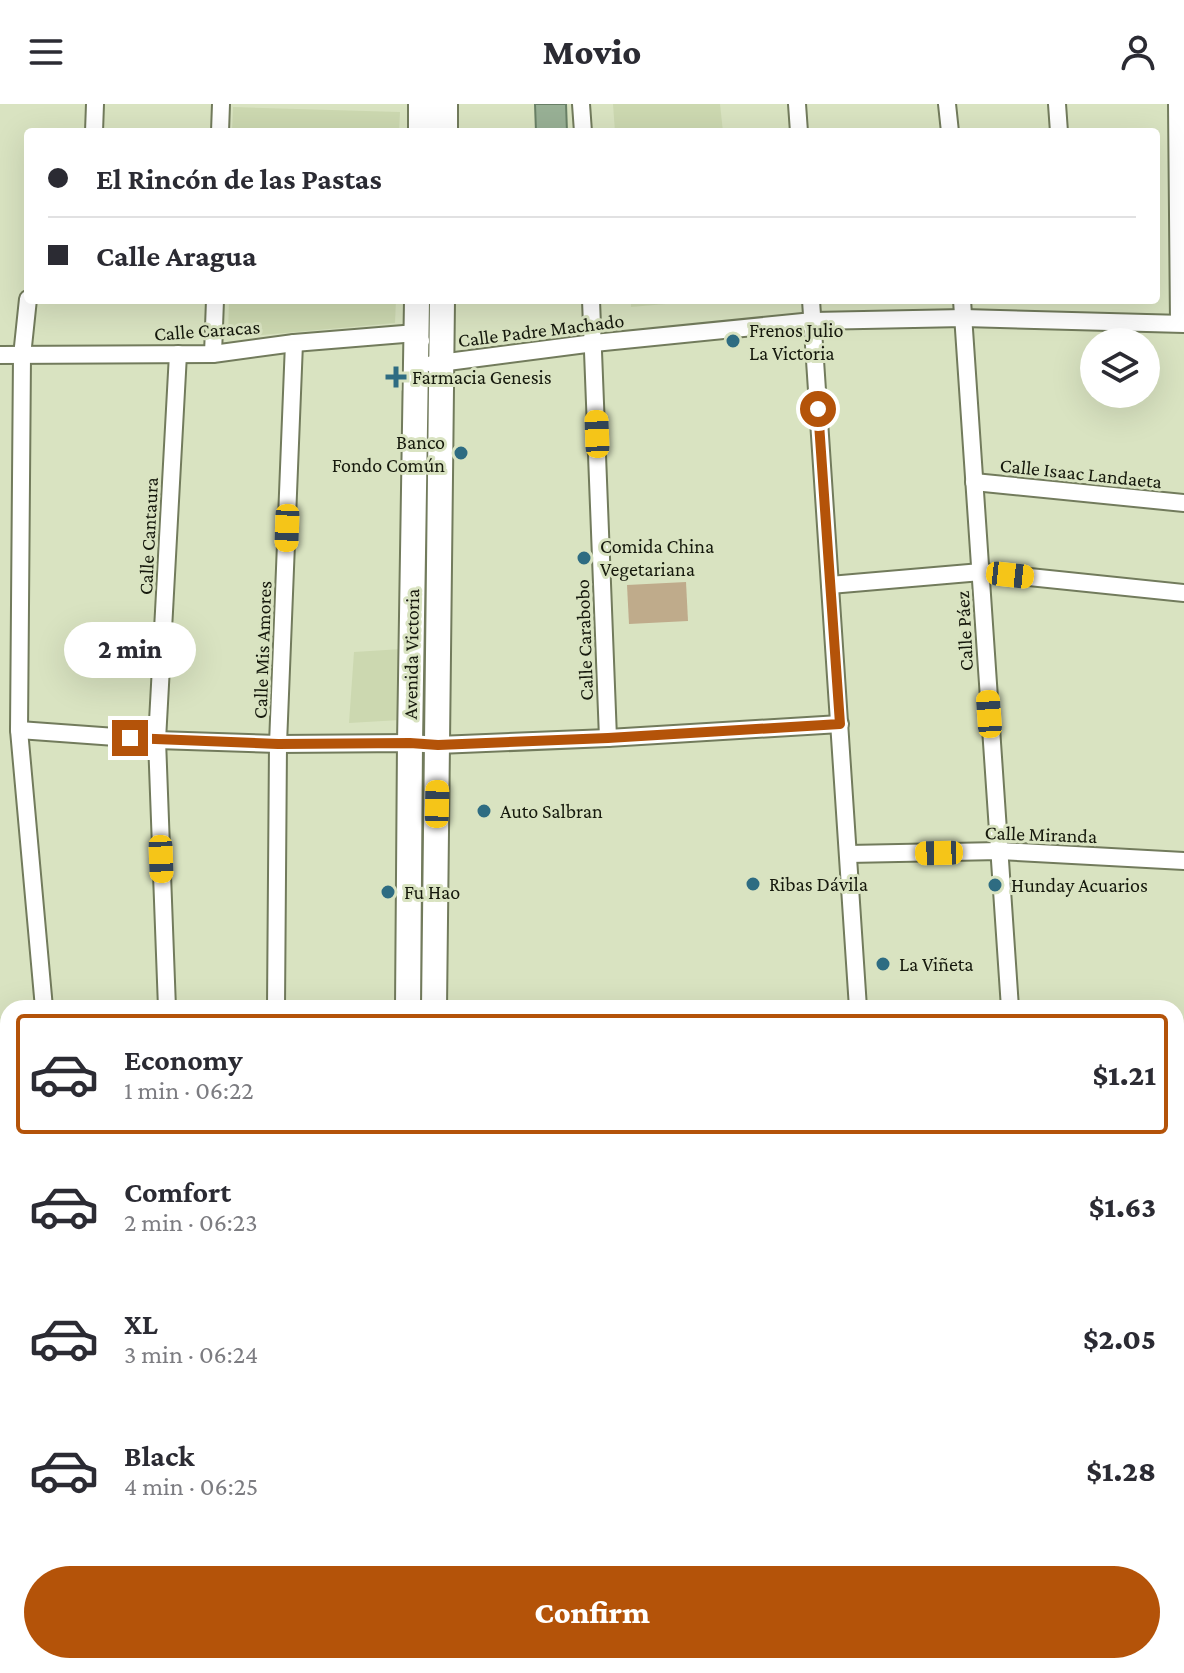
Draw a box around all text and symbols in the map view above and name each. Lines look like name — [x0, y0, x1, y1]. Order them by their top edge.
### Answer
icon: menu — [24, 30, 68, 74]
icon: person — [1116, 30, 1160, 74]
text: Movio — [543, 32, 641, 72]
text: El Rincón de las Pastas — [96, 162, 382, 195]
text: Calle Aragua — [96, 239, 257, 272]
street label: Calle Padre Machado — [457, 309, 625, 351]
street label: Calle Caracas — [153, 315, 261, 345]
place label: Frenos Julio La Victoria — [749, 319, 844, 364]
map controls — [1080, 328, 1160, 408]
button: layers — [1080, 328, 1160, 408]
marker: Frenos Julio La Victoria — [724, 332, 742, 350]
place label: Farmacia Genesis — [412, 366, 552, 388]
marker: Farmacia Genesis — [387, 368, 405, 386]
route start — [800, 391, 836, 427]
car — [584, 410, 610, 458]
place label: Banco Fondo Común — [332, 431, 445, 476]
marker: Banco Fondo Común — [452, 444, 470, 462]
street label: Calle Isaac Landaeta — [999, 454, 1163, 492]
street label: Calle Cantaura — [134, 476, 162, 596]
car — [274, 504, 300, 552]
place label: Comida China Vegetariana — [600, 535, 714, 581]
marker: Comida China Vegetariana — [575, 549, 593, 567]
car — [985, 561, 1035, 589]
street label: Calle Carabobo — [571, 579, 597, 701]
street label: Calle Mis Amores — [249, 580, 275, 719]
street label: Avenida Victoria — [399, 588, 423, 720]
street label: Calle Páez — [951, 590, 977, 672]
callout: 2 min — [64, 622, 196, 678]
text: 2 min — [98, 635, 162, 664]
car — [975, 689, 1003, 739]
route end — [112, 720, 148, 756]
car — [425, 780, 449, 828]
place label: Auto Salbran — [500, 800, 603, 822]
marker: Auto Salbran — [475, 802, 493, 820]
street label: Calle Miranda — [984, 821, 1098, 847]
car — [148, 835, 174, 883]
car — [915, 841, 963, 865]
place label: Ribas Dávila — [769, 873, 868, 895]
place label: Hunday Acuarios — [1011, 874, 1148, 897]
marker: Ribas Dávila — [744, 875, 762, 893]
marker: Hunday Acuarios — [986, 876, 1004, 894]
place label: Fu Hao — [404, 881, 460, 903]
marker: Fu Hao — [379, 883, 397, 901]
place label: La Viñeta — [899, 953, 974, 975]
marker: La Viñeta — [874, 955, 892, 973]
icon: car — [28, 1038, 100, 1110]
text: Economy — [124, 1043, 243, 1076]
text: $1.21 — [1092, 1058, 1156, 1091]
text: 1 min · 06:22 — [124, 1076, 254, 1105]
icon: car — [28, 1170, 100, 1242]
text: Comfort — [124, 1175, 231, 1208]
text: $1.63 — [1089, 1190, 1156, 1223]
text: 2 min · 06:23 — [124, 1208, 258, 1237]
icon: car — [28, 1302, 100, 1374]
text: XL — [124, 1307, 158, 1340]
text: $2.05 — [1083, 1322, 1156, 1355]
text: 3 min · 06:24 — [124, 1340, 258, 1369]
icon: car — [28, 1434, 100, 1506]
text: Black — [124, 1439, 195, 1472]
text: $1.28 — [1086, 1454, 1156, 1487]
text: 4 min · 06:25 — [124, 1472, 258, 1501]
button: Confirm — [24, 1566, 1160, 1658]

